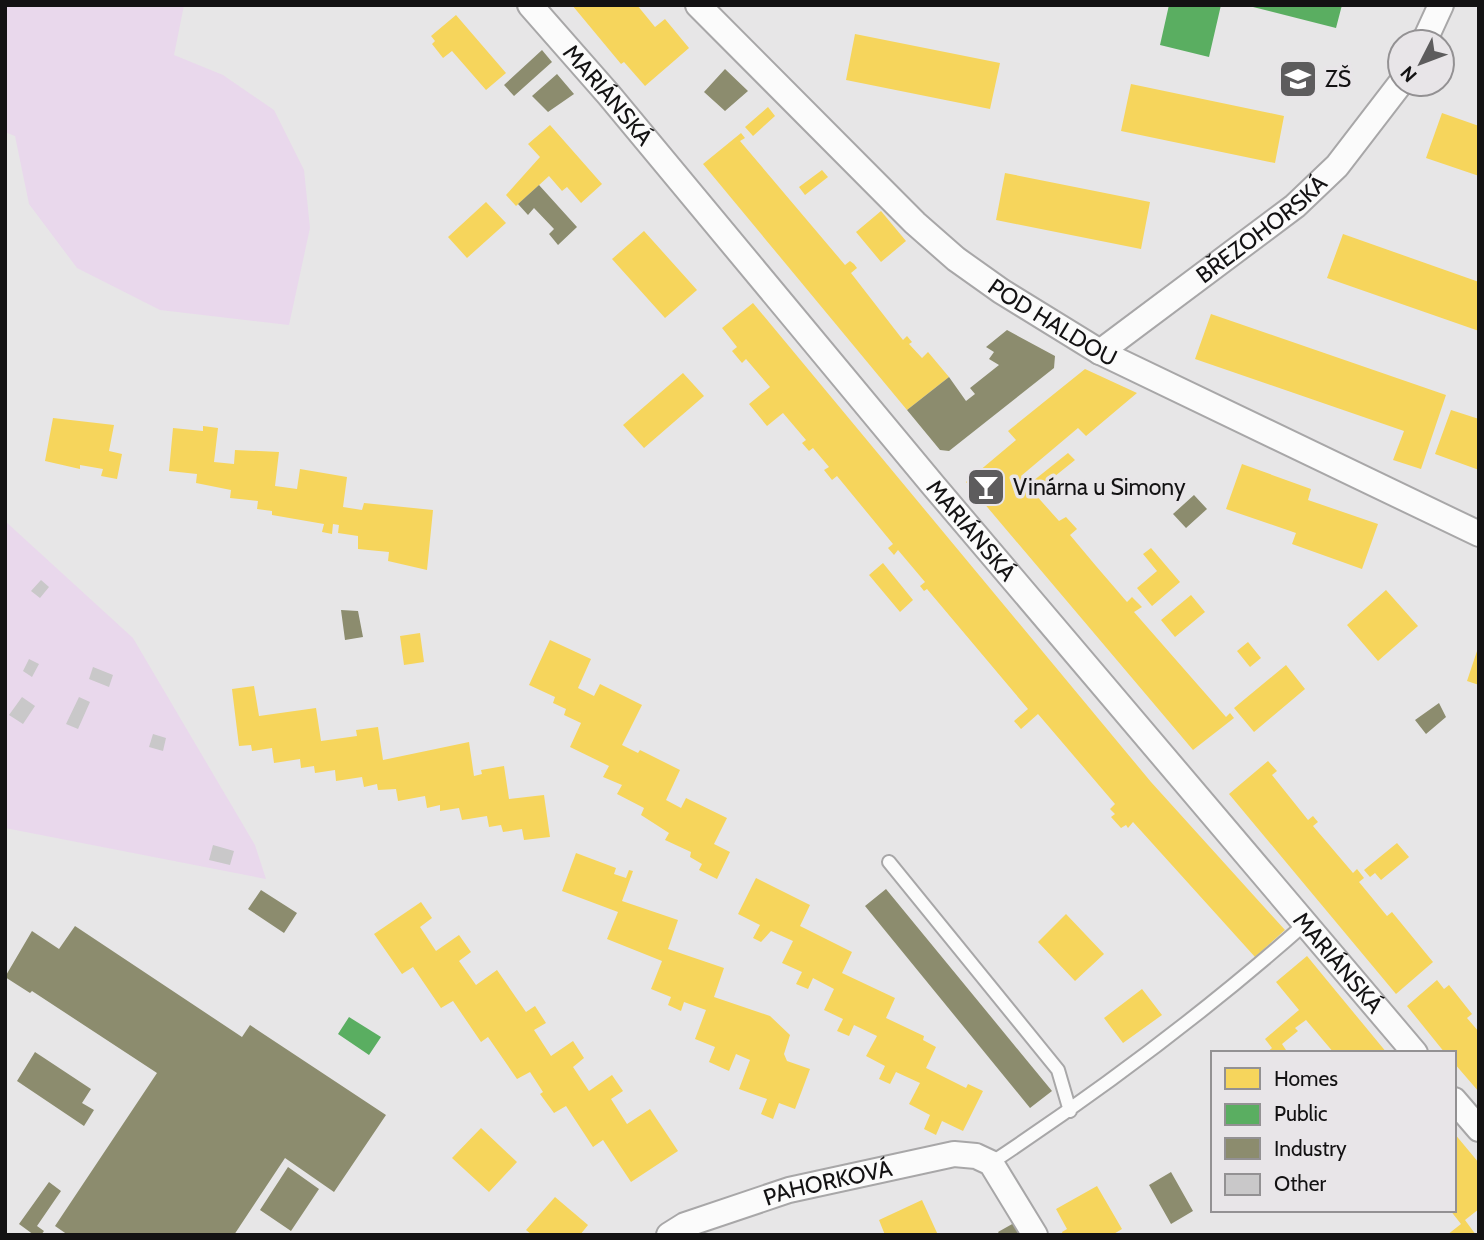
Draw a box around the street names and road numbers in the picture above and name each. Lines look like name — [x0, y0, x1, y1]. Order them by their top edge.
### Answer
street label: MARIÁNSKÁ — [557, 39, 660, 151]
street label: BŘEZOHORSKÁ — [1191, 168, 1333, 289]
street label: POD HALDOU — [983, 272, 1122, 372]
street label: MARIÁNSKÁ — [921, 474, 1023, 586]
street label: MARIÁNSKÁ — [1288, 906, 1390, 1019]
street label: PAHORKOVÁ — [760, 1153, 895, 1212]

